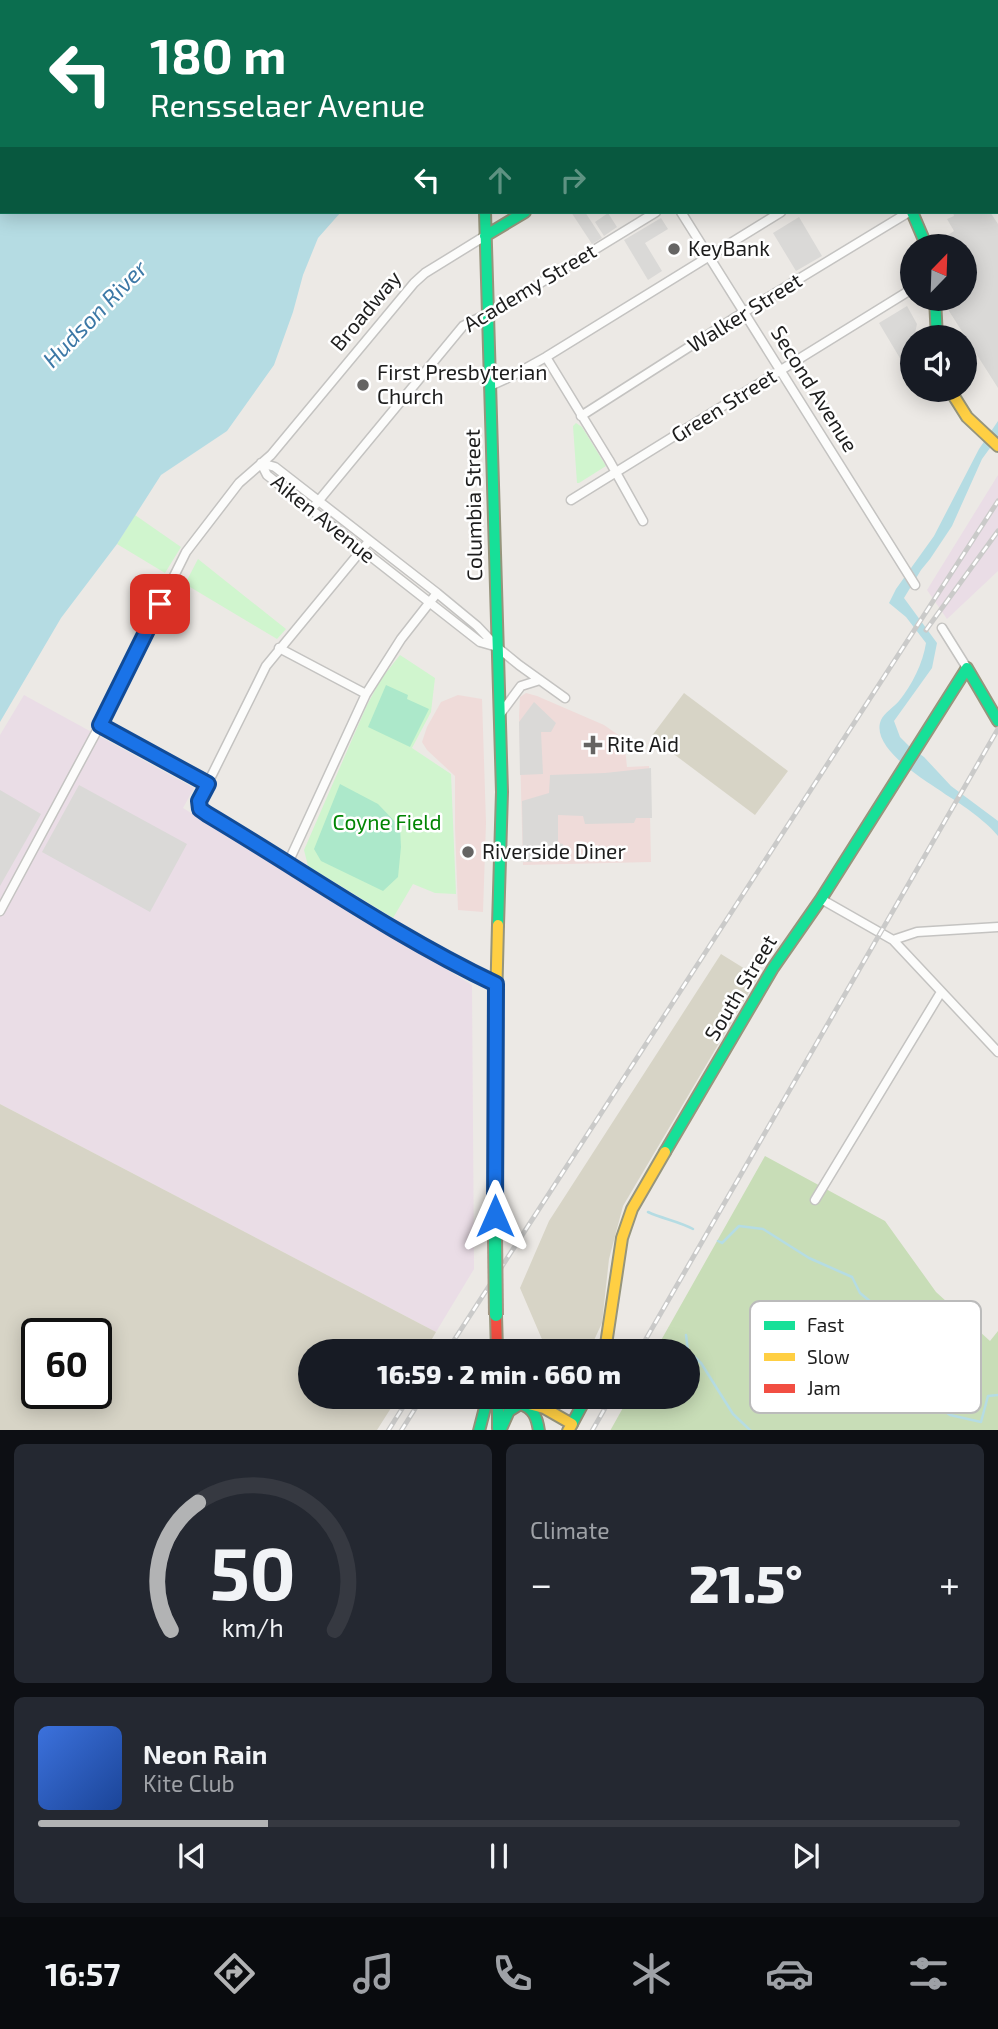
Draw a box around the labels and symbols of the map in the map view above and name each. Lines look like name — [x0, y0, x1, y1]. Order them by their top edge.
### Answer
north arrow — [900, 234, 976, 312]
place label: KeyBank — [688, 235, 770, 260]
street label: Academy Street — [458, 237, 600, 336]
marker: KeyBank — [666, 241, 682, 257]
water label: Hudson River — [36, 253, 153, 373]
street label: Broadway — [324, 265, 405, 355]
street label: Walker Street — [682, 267, 806, 357]
street label: Second Avenue — [767, 321, 864, 456]
place label: First Presbyterian Church — [377, 359, 547, 408]
street label: Green Street — [666, 363, 780, 447]
marker: First Presbyterian Church — [355, 377, 371, 393]
street label: Columbia Street — [459, 429, 486, 581]
street label: Aiken Avenue — [267, 468, 381, 567]
pin — [130, 574, 190, 634]
place label: Rite Aid — [607, 731, 679, 756]
marker: Rite Aid — [585, 737, 601, 753]
park label: Coyne Field — [332, 809, 442, 834]
place label: Riverside Diner — [482, 838, 626, 863]
marker: Riverside Diner — [460, 844, 476, 860]
street label: South Street — [698, 930, 781, 1045]
position arrow — [458, 1179, 532, 1253]
legend — [750, 1301, 981, 1413]
text: Fast — [807, 1313, 844, 1336]
speed limit sign: 60 — [21, 1318, 112, 1409]
text: Slow — [807, 1345, 850, 1368]
text: Jam — [807, 1376, 841, 1399]

